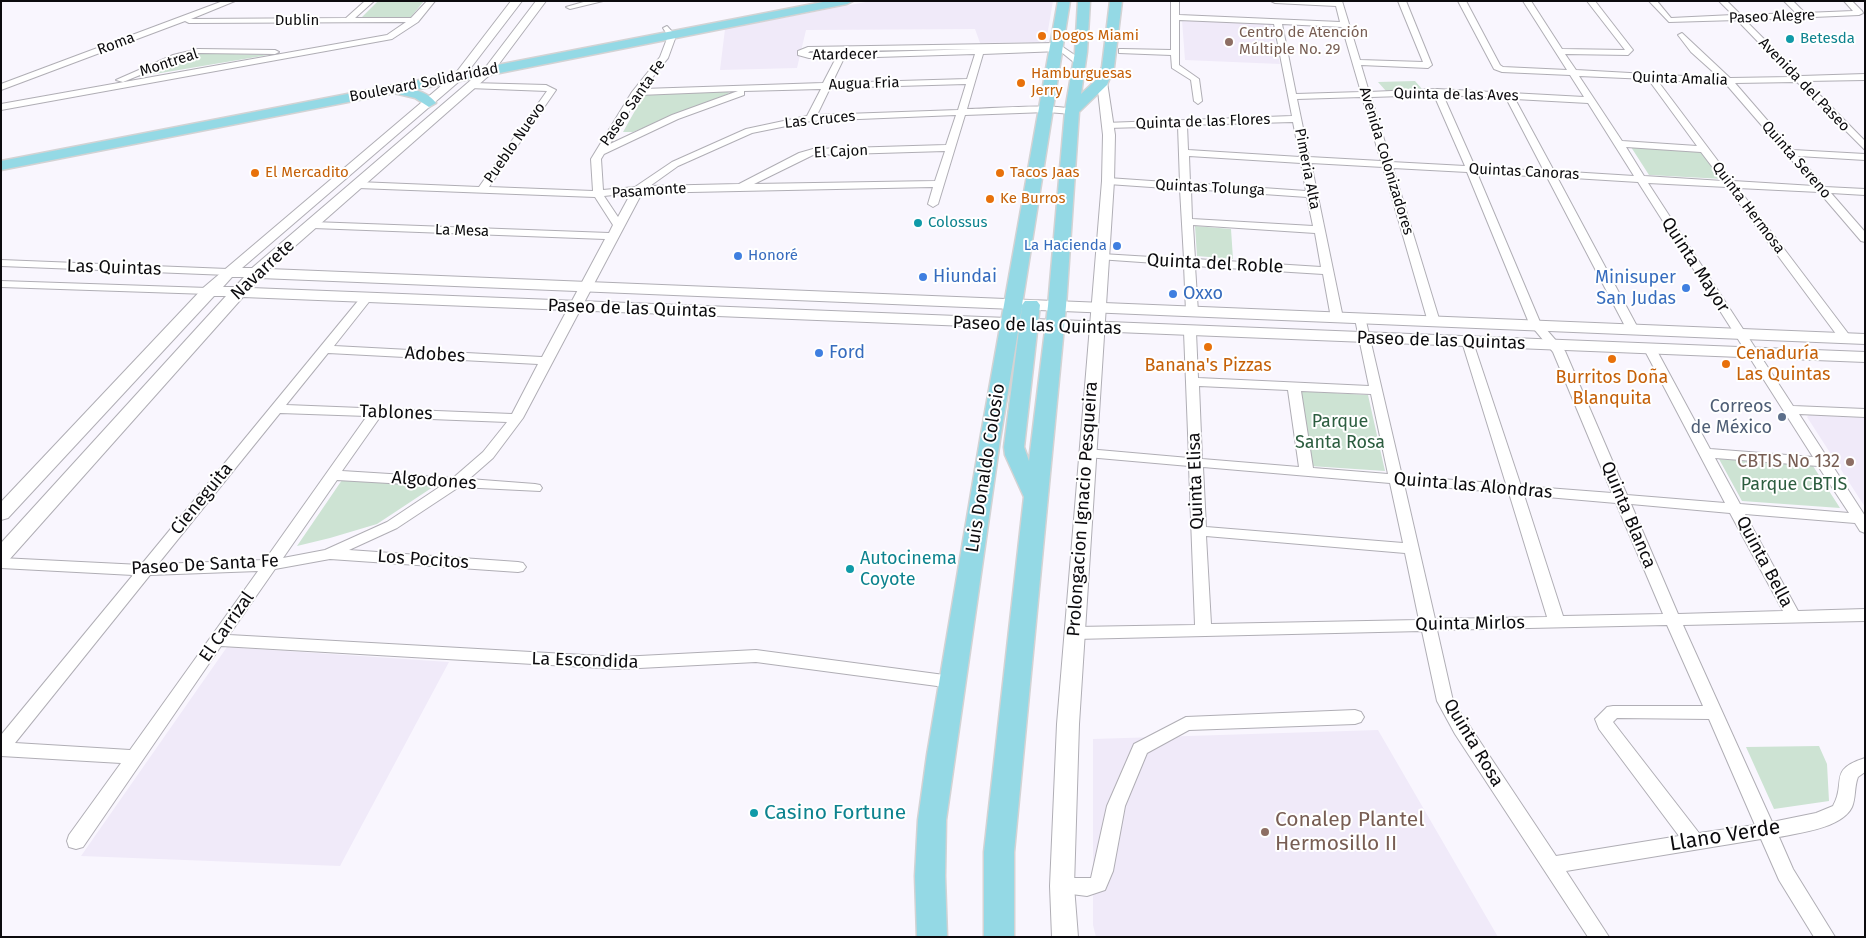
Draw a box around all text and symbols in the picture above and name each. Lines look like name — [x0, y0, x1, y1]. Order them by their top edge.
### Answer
street label: Paseo Alegre — [1729, 7, 1815, 27]
street label: Dublin — [275, 12, 319, 30]
place label: Centro de Atención Múltiple No. 29 — [1239, 24, 1368, 59]
place label: Dogos Miami — [1052, 27, 1139, 45]
street label: Roma — [95, 29, 137, 59]
marker: Dogos Miami — [1036, 30, 1048, 42]
place label: Betesda — [1800, 30, 1855, 48]
marker: Betesda — [1784, 33, 1796, 45]
street label: Avenida del Paseo — [1755, 34, 1853, 136]
marker: Centro de Atención Múltiple No. 29 — [1223, 36, 1235, 48]
street label: Montreal — [137, 45, 201, 81]
street label: Atardecer — [812, 45, 878, 65]
street label: Paseo Santa Fe — [597, 56, 669, 150]
street label: Boulevard Solidaridad — [348, 60, 500, 106]
place label: Hamburguesas Jerry — [1031, 65, 1132, 100]
street label: Quinta Amalia — [1632, 68, 1728, 90]
street label: Augua Fria — [828, 74, 900, 94]
marker: Hamburguesas Jerry — [1015, 77, 1027, 89]
street label: Avenida Colonizadores — [1355, 85, 1417, 237]
street label: Quinta de las Aves — [1393, 85, 1519, 105]
street label: Pueblo Nuevo — [481, 99, 549, 187]
street label: Las Cruces — [784, 107, 856, 133]
street label: Quinta de las Flores — [1135, 111, 1271, 133]
street label: Quinta Sereno — [1757, 118, 1835, 202]
street label: Pimeria Alta — [1290, 127, 1324, 211]
street label: El Cajon — [813, 142, 869, 162]
street label: Quinta Hermosa — [1708, 159, 1788, 257]
street label: Quintas Canoras — [1468, 160, 1580, 184]
place label: El Mercadito — [265, 164, 349, 182]
place label: Tacos Jaas — [1010, 164, 1079, 182]
marker: El Mercadito — [249, 167, 261, 179]
marker: Tacos Jaas — [994, 167, 1006, 179]
street label: Quintas Tolunga — [1155, 176, 1265, 200]
street label: Pasamonte — [611, 179, 687, 203]
place label: Ke Burros — [1000, 190, 1066, 208]
marker: Ke Burros — [984, 193, 996, 205]
street label: Quinta Mayor — [1656, 213, 1734, 317]
place label: Colossus — [928, 214, 988, 232]
marker: Colossus — [912, 217, 924, 229]
street label: La Mesa — [435, 221, 489, 241]
street label: Navarrete — [227, 235, 299, 305]
place label: La Hacienda — [1024, 237, 1107, 255]
marker: La Hacienda — [1111, 240, 1123, 252]
place label: Honoré — [748, 247, 798, 265]
marker: Honoré — [732, 250, 744, 262]
street label: Quinta del Roble — [1146, 250, 1284, 278]
street label: Las Quintas — [66, 256, 162, 280]
place label: Hiundai — [933, 266, 997, 288]
place label: Minisuper San Judas — [1595, 267, 1676, 310]
marker: Hiundai — [917, 271, 929, 283]
marker: Minisuper San Judas — [1680, 282, 1692, 294]
place label: Oxxo — [1183, 283, 1223, 305]
marker: Oxxo — [1167, 288, 1179, 300]
street label: Paseo de las Quintas — [547, 295, 717, 323]
street label: Paseo de las Quintas — [952, 312, 1122, 340]
street label: Paseo de las Quintas — [1356, 327, 1526, 355]
marker: Banana's Pizzas — [1202, 341, 1214, 353]
place label: Ford — [829, 342, 865, 364]
street label: Adobes — [404, 343, 466, 367]
place label: Cenaduría Las Quintas — [1736, 343, 1830, 386]
marker: Ford — [813, 347, 825, 359]
marker: Burritos Doña Blanquita — [1606, 353, 1618, 365]
place label: Banana's Pizzas — [1144, 355, 1272, 377]
marker: Cenaduría Las Quintas — [1720, 358, 1732, 370]
place label: Burritos Doña Blanquita — [1556, 367, 1668, 409]
street label: Prolongacion Ignacio Pesqueira — [1063, 381, 1103, 637]
street label: Luis Donaldo Colosio — [962, 382, 1010, 554]
place label: Correos de México — [1690, 396, 1772, 438]
street label: Tablones — [359, 401, 433, 425]
park label: Parque Santa Rosa — [1295, 411, 1385, 454]
marker: Correos de México — [1776, 411, 1788, 423]
street label: Quinta Elisa — [1184, 432, 1208, 530]
place label: CBTIS No 132 — [1737, 451, 1840, 473]
marker: CBTIS No 132 — [1844, 456, 1856, 468]
street label: Quinta Blanca — [1596, 458, 1660, 572]
street label: Cieneguita — [166, 459, 238, 539]
street label: Algodones — [391, 467, 477, 495]
street label: Quinta las Alondras — [1393, 468, 1553, 504]
park label: Parque CBTIS — [1741, 474, 1847, 496]
street label: Quinta Bella — [1731, 513, 1797, 611]
street label: Los Pocitos — [377, 546, 469, 574]
place label: Autocinema Coyote — [860, 548, 957, 590]
street label: Paseo De Santa Fe — [131, 550, 279, 580]
marker: Autocinema Coyote — [844, 563, 856, 575]
street label: El Carrizal — [195, 588, 259, 666]
street label: Quinta Mirlos — [1415, 612, 1525, 636]
street label: La Escondida — [531, 648, 639, 674]
street label: Quinta Rosa — [1438, 695, 1508, 791]
place label: Casino Fortune — [764, 800, 906, 826]
marker: Casino Fortune — [748, 807, 760, 819]
place label: Conalep Plantel Hermosillo II — [1275, 807, 1424, 857]
street label: Llano Verde — [1668, 815, 1782, 857]
marker: Conalep Plantel Hermosillo II — [1259, 826, 1271, 838]

